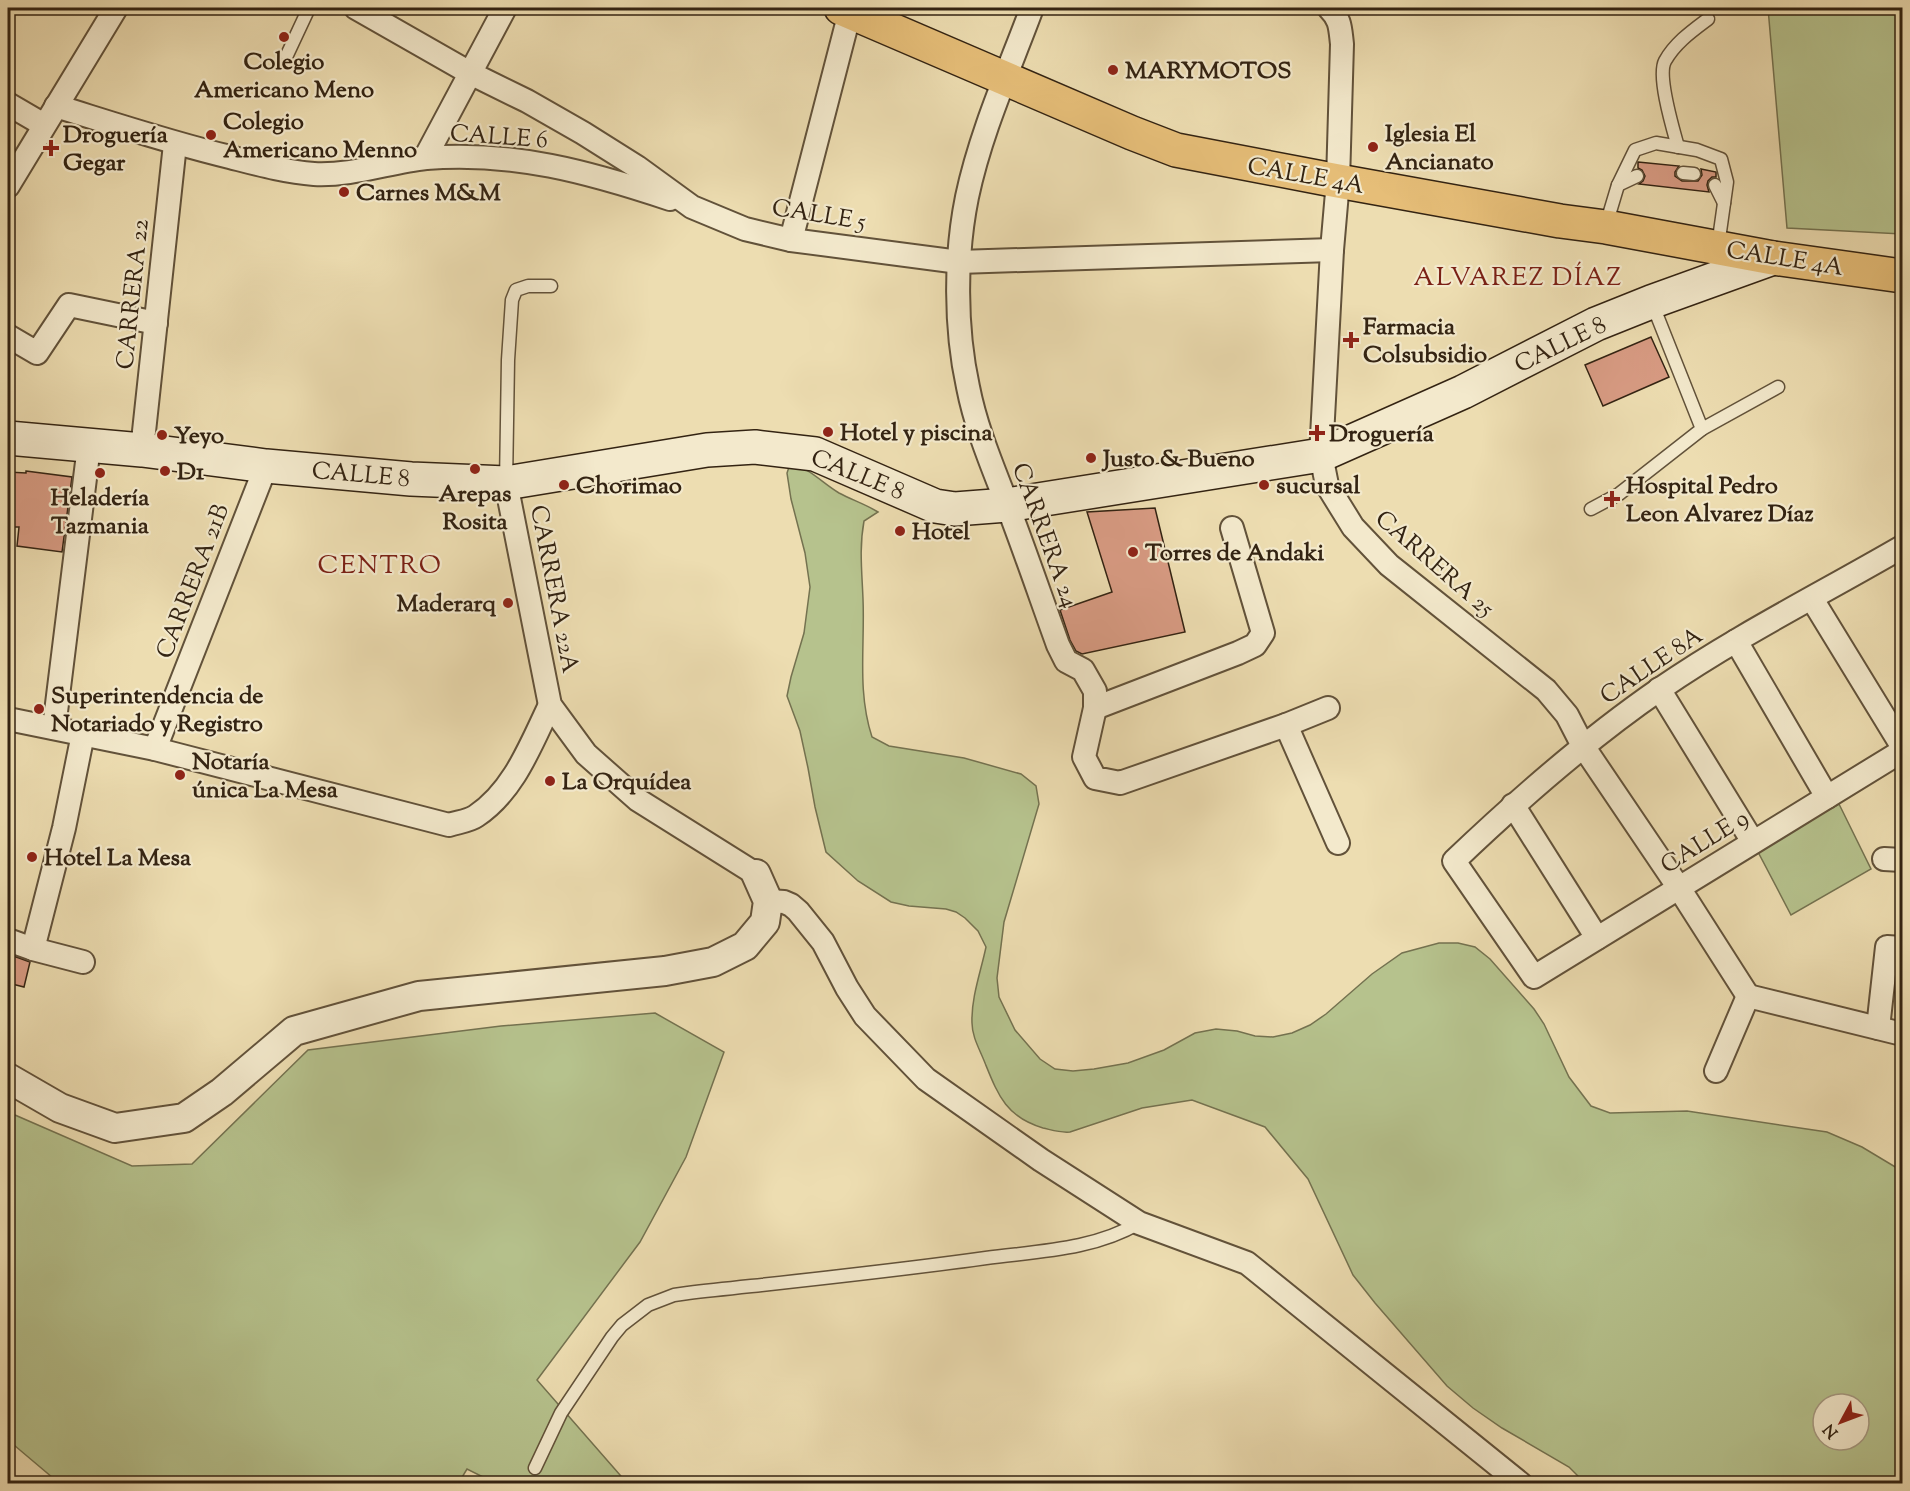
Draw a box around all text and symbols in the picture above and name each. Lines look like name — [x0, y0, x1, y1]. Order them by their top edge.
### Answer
marker: Colegio Americano Meno — [277, 30, 291, 44]
place label: Colegio Americano Meno — [194, 46, 374, 108]
place label: MARYMOTOS — [1125, 55, 1292, 89]
marker: MARYMOTOS — [1106, 63, 1120, 77]
place label: Colegio Americano Menno — [223, 106, 417, 168]
street label: CALLE 6 — [449, 118, 549, 158]
place label: Iglesia El Ancianato — [1385, 118, 1494, 180]
place label: Droguería Gegar — [63, 119, 169, 181]
marker: Colegio Americano Menno — [204, 128, 218, 142]
marker: Iglesia El Ancianato — [1366, 140, 1380, 154]
marker: Droguería Gegar — [44, 141, 58, 155]
street label: CALLE 4A — [1245, 150, 1367, 204]
place label: Carnes M&M — [356, 177, 502, 211]
marker: Carnes M&M — [337, 185, 351, 199]
street label: CALLE 5 — [769, 192, 868, 240]
street label: CARRERA 22 — [109, 217, 159, 371]
street label: CALLE 4A — [1724, 234, 1846, 286]
district label: ALVAREZ DÍAZ — [1413, 260, 1623, 297]
street label: CALLE 8 — [1509, 309, 1613, 383]
place label: Farmacia Colsubsidio — [1363, 311, 1487, 373]
marker: Farmacia Colsubsidio — [1344, 333, 1358, 347]
place label: Hotel y piscina — [840, 417, 994, 451]
place label: Droguería — [1329, 418, 1435, 452]
place label: Yeyo — [174, 420, 224, 454]
marker: Hotel y piscina — [821, 425, 835, 439]
marker: Droguería — [1310, 426, 1324, 440]
marker: Yeyo — [155, 428, 169, 442]
street label: CALLE 8 — [805, 442, 909, 510]
place label: Justo & Bueno — [1101, 443, 1255, 477]
marker: Justo & Bueno — [1084, 451, 1098, 465]
street label: CALLE 8 — [310, 455, 411, 497]
place label: D1 — [177, 456, 205, 490]
street label: CARRERA 24 — [1002, 458, 1086, 613]
marker: Arepas Rosita — [468, 462, 482, 476]
marker: D1 — [158, 464, 172, 478]
marker: Heladería Tazmania — [93, 466, 107, 480]
place label: Chorimao — [576, 470, 682, 504]
place label: sucursal — [1276, 470, 1360, 504]
place label: Hospital Pedro Leon Alvarez Díaz — [1626, 470, 1814, 532]
place label: Arepas Rosita — [439, 478, 511, 540]
marker: Chorimao — [557, 478, 571, 492]
marker: sucursal — [1257, 478, 1271, 492]
place label: Heladería Tazmania — [51, 482, 150, 544]
marker: Hospital Pedro Leon Alvarez Díaz — [1603, 490, 1621, 508]
street label: CARRERA 21B — [149, 499, 239, 664]
street label: CARRERA 22A — [520, 502, 586, 677]
street label: CARRERA 25 — [1367, 503, 1501, 626]
place label: Hotel — [912, 516, 970, 550]
marker: Hotel — [893, 524, 907, 538]
place label: Torres de Andaki — [1145, 537, 1324, 571]
marker: Torres de Andaki — [1126, 545, 1140, 559]
district label: CENTRO — [318, 548, 442, 585]
place label: Maderarq — [397, 588, 497, 622]
marker: Maderarq — [501, 596, 515, 610]
street label: CALLE 8A — [1594, 619, 1711, 714]
place label: Superintendencia de Notariado y Registro — [51, 680, 264, 742]
marker: Superintendencia de Notariado y Registro — [32, 702, 46, 716]
place label: Notaría única La Mesa — [192, 746, 339, 808]
place label: La Orquídea — [562, 766, 692, 800]
marker: Notaría única La Mesa — [173, 768, 187, 782]
marker: La Orquídea — [543, 774, 557, 788]
street label: CALLE 9 — [1654, 802, 1756, 883]
place label: Hotel La Mesa — [44, 842, 192, 876]
marker: Hotel La Mesa — [25, 850, 39, 864]
north arrow — [1811, 1392, 1871, 1452]
text: N — [1819, 1418, 1844, 1443]

